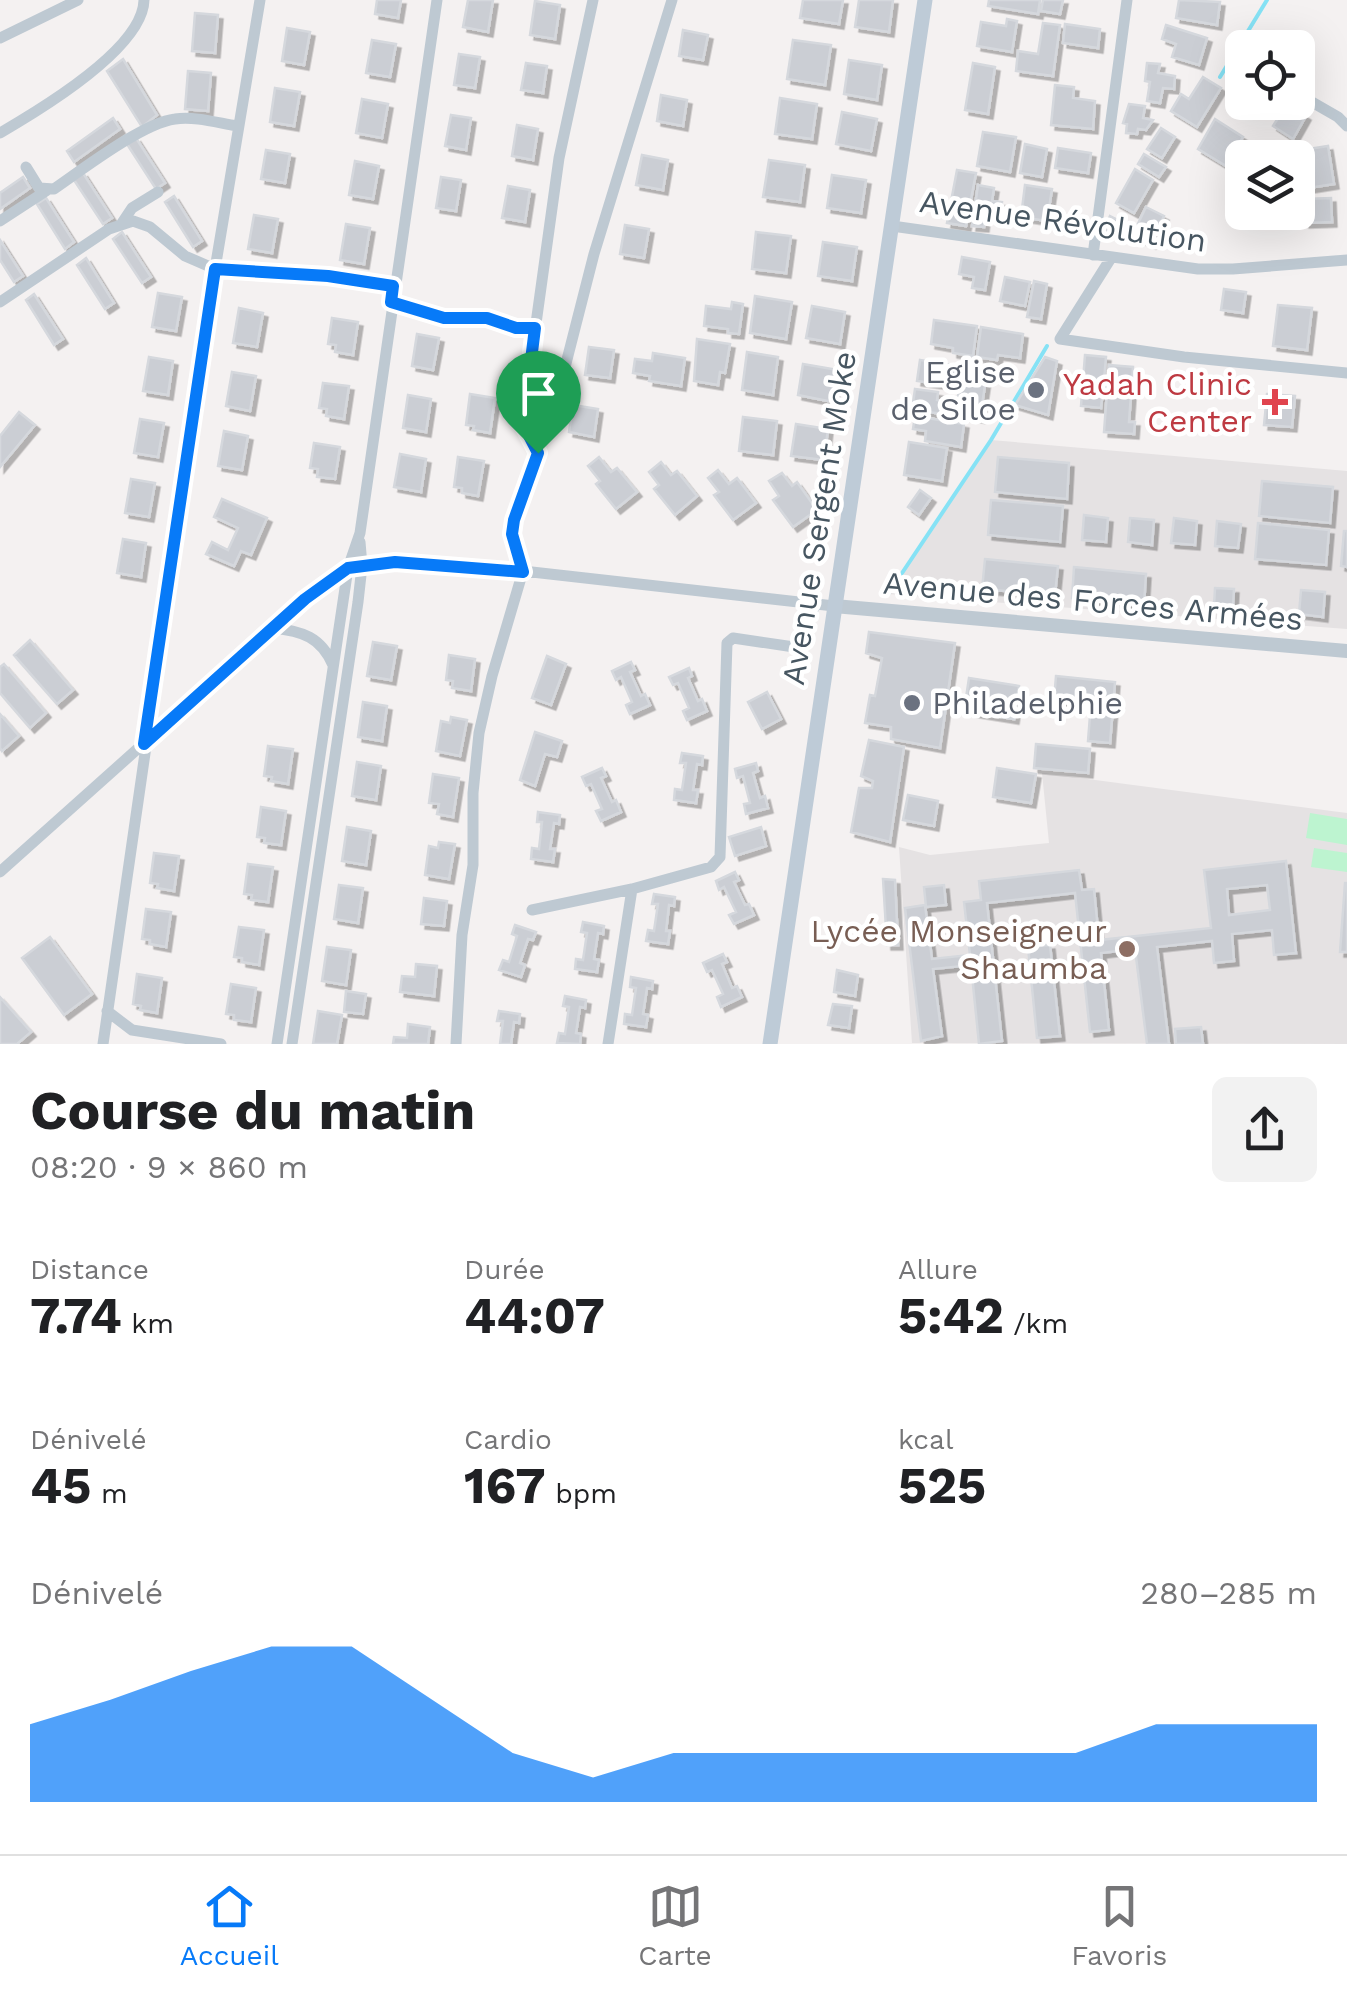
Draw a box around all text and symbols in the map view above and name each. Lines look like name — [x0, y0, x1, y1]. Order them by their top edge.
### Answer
map controls — [1225, 30, 1315, 230]
button: locate — [1225, 30, 1315, 120]
button: layers — [1225, 140, 1315, 230]
street label: Avenue Révolution — [917, 182, 1209, 260]
street label: Avenue Sergent Moke — [774, 349, 864, 687]
pin — [496, 351, 581, 454]
place label: Eglise de Siloe — [890, 353, 1016, 428]
place label: Yadah Clinic Center — [1063, 365, 1252, 440]
icon: arrive — [511, 366, 566, 421]
marker: Eglise de Siloe — [1025, 379, 1047, 401]
marker: Yadah Clinic Center — [1262, 389, 1288, 415]
street label: Avenue des Forces Armées — [882, 564, 1304, 638]
place label: Philadelphie — [932, 684, 1123, 722]
marker: Philadelphie — [901, 692, 923, 714]
place label: Lycée Monseigneur Shaumba — [810, 912, 1107, 987]
marker: Lycée Monseigneur Shaumba — [1116, 938, 1138, 960]
button: share — [1212, 1077, 1317, 1182]
text: Course du matin — [30, 1078, 475, 1142]
text: 08:20 · 9 × 860 m — [30, 1148, 308, 1186]
text: Distance — [30, 1253, 149, 1286]
text: Durée — [464, 1253, 545, 1286]
text: Allure — [898, 1253, 978, 1286]
text: 7.74 — [30, 1286, 122, 1345]
text: 44:07 — [464, 1286, 605, 1345]
text: 5:42 — [898, 1286, 1004, 1345]
text: km — [122, 1307, 174, 1340]
text: /km — [1004, 1307, 1068, 1340]
text: Dénivelé — [30, 1423, 147, 1456]
text: Cardio — [464, 1423, 552, 1456]
text: kcal — [898, 1423, 953, 1456]
text: 45 — [30, 1456, 91, 1515]
text: 167 — [464, 1456, 546, 1515]
text: 525 — [898, 1456, 986, 1515]
text: m — [91, 1477, 128, 1510]
text: bpm — [546, 1477, 617, 1510]
text: Dénivelé — [30, 1574, 163, 1612]
text: 280–285 m — [1140, 1574, 1317, 1612]
tab: Accueil — [180, 1879, 279, 1972]
tab: Carte — [638, 1879, 712, 1972]
tab: Favoris — [1071, 1879, 1167, 1972]

